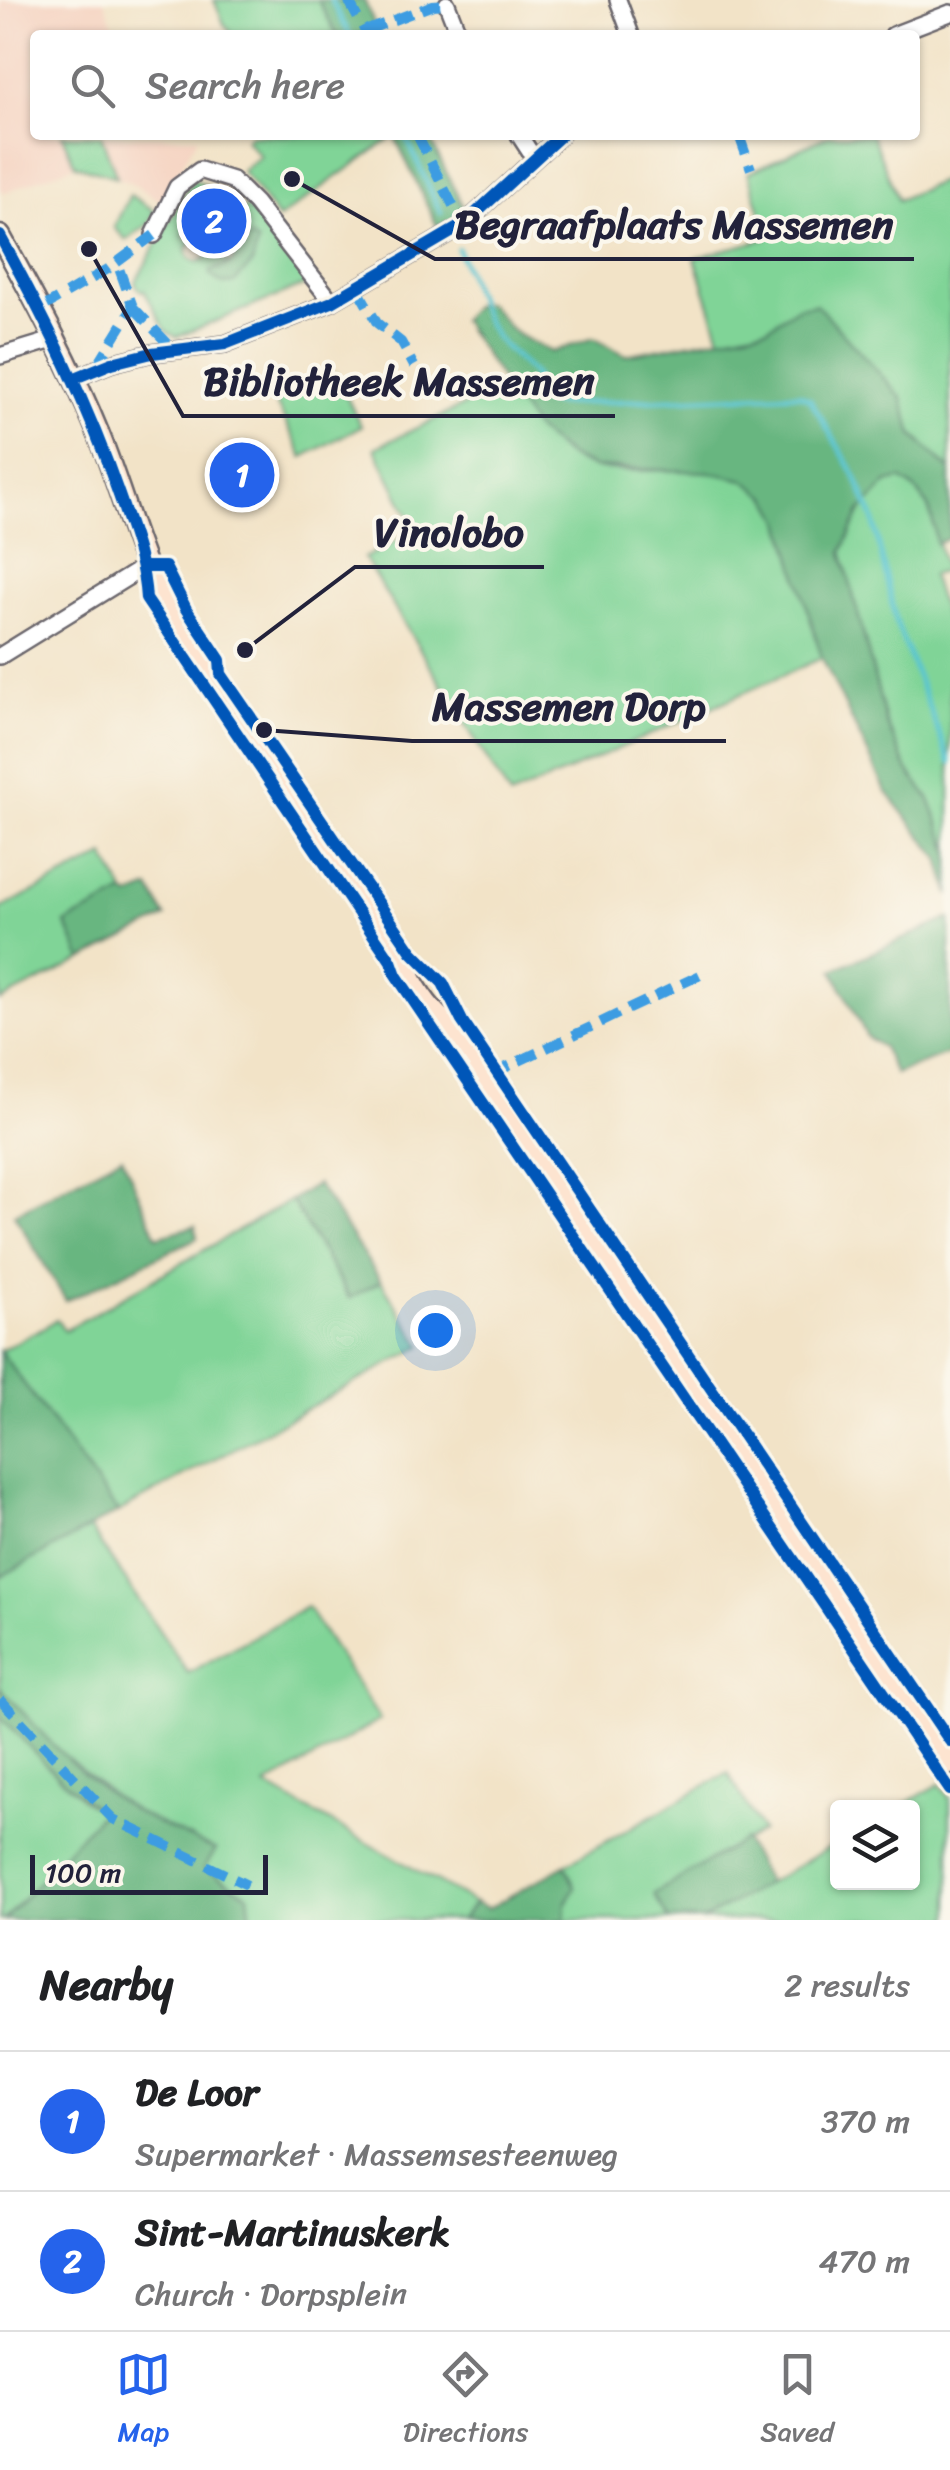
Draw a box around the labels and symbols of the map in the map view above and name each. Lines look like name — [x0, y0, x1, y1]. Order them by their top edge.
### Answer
pin: 2 — [182, 184, 246, 258]
callout: Begraafplaats Massemen — [435, 189, 914, 259]
text: Begraafplaats Massemen — [455, 189, 894, 260]
callout: Bibliotheek Massemen — [183, 346, 615, 416]
text: Bibliotheek Massemen — [203, 346, 595, 417]
pin: 1 — [210, 438, 274, 512]
callout: Vinolobo — [355, 497, 544, 567]
text: Vinolobo — [374, 497, 524, 568]
callout: Massemen Dorp — [412, 671, 726, 741]
text: Massemen Dorp — [431, 671, 706, 742]
your location — [410, 1305, 461, 1356]
scale bar — [30, 1850, 268, 1894]

